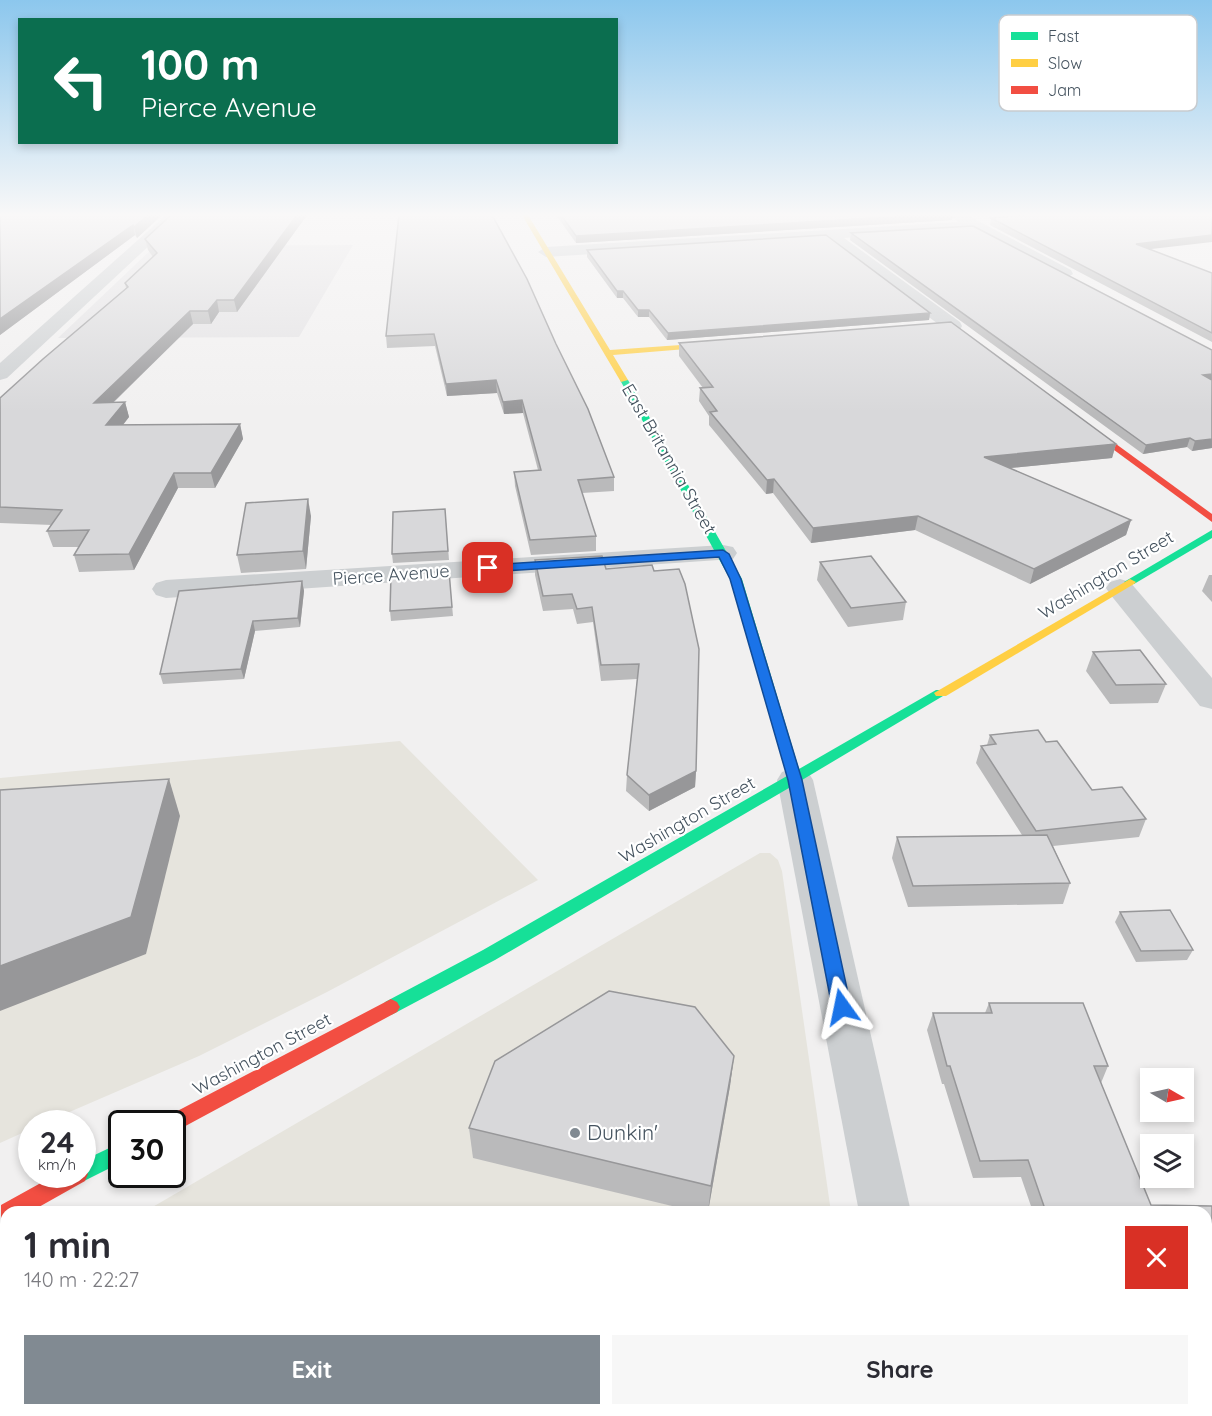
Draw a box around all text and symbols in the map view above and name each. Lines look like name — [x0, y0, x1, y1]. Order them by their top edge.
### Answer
legend — [999, 15, 1197, 111]
text: Fast — [1048, 26, 1079, 46]
text: 100 m — [141, 38, 259, 91]
icon: left — [42, 42, 120, 120]
text: Slow — [1048, 53, 1082, 73]
text: Jam — [1048, 80, 1081, 100]
text: Pierce Avenue — [141, 90, 317, 124]
street label: East Britannia Street — [617, 379, 722, 538]
street label: Washington Street — [1034, 525, 1178, 624]
pin — [462, 542, 513, 593]
icon: arrive — [471, 551, 504, 584]
street label: Pierce Avenue — [332, 559, 450, 590]
street label: Washington Street — [614, 771, 759, 868]
position arrow — [810, 975, 874, 1039]
street label: Washington Street — [189, 1007, 335, 1100]
north arrow — [1140, 1068, 1194, 1122]
map controls — [1140, 1068, 1194, 1188]
speed limit sign: 30 — [108, 1110, 186, 1188]
place label: Dunkin' — [587, 1119, 658, 1145]
text: 24 — [40, 1123, 74, 1161]
marker: Dunkin' — [568, 1126, 582, 1140]
button: layers — [1140, 1134, 1194, 1188]
text: km/h — [38, 1155, 76, 1174]
text: 1 min — [24, 1222, 111, 1267]
button: close — [1125, 1226, 1188, 1289]
text: 140 m · 22:27 — [24, 1267, 139, 1292]
button: Exit — [24, 1335, 600, 1404]
button: Share — [612, 1335, 1188, 1404]

